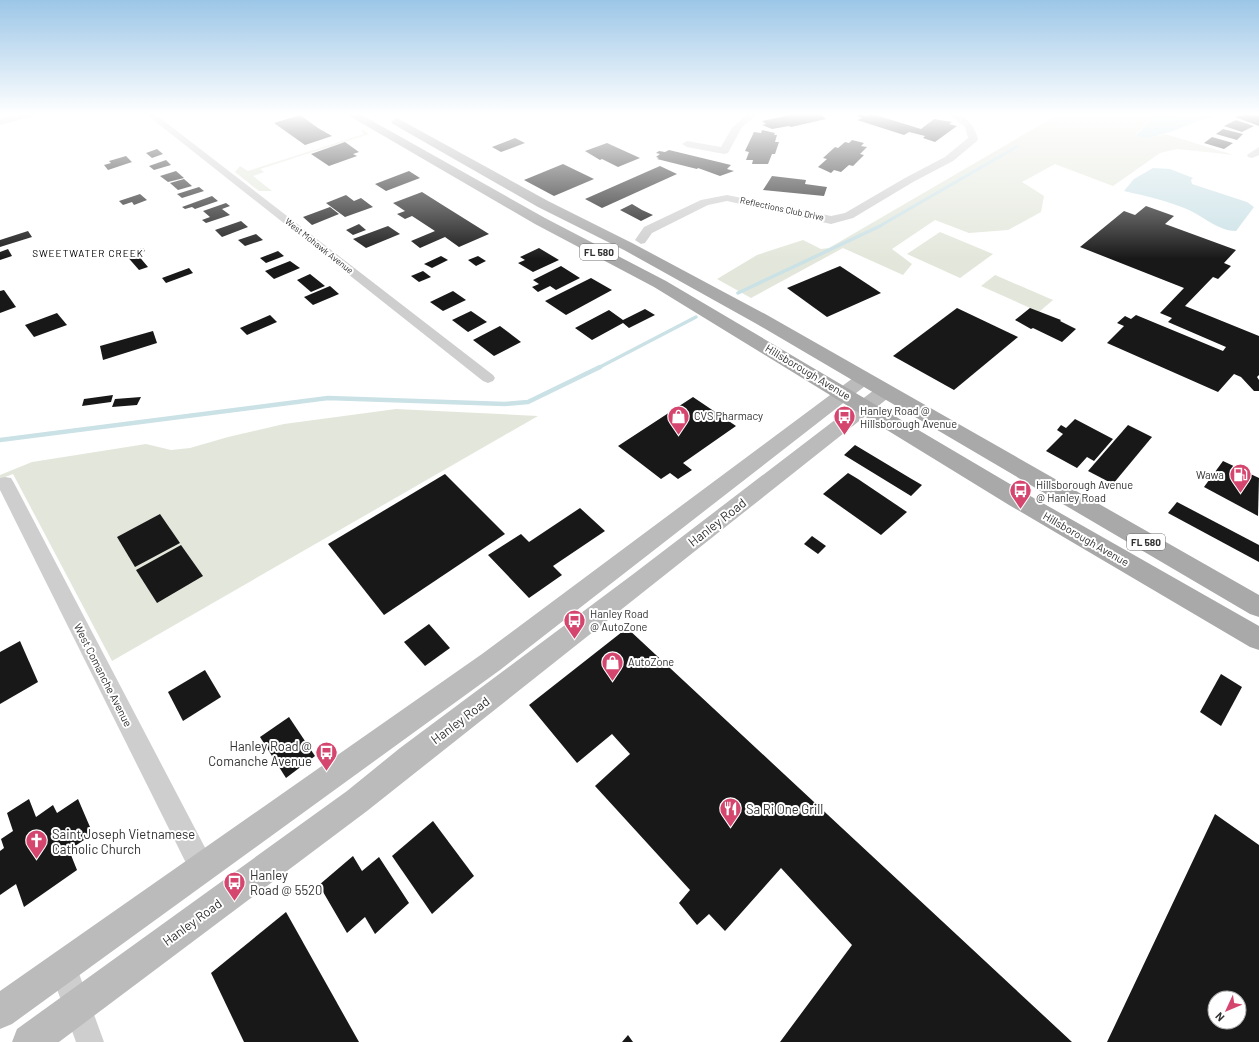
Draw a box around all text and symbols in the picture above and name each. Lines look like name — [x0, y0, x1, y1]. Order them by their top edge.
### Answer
street label: Reflections Club Drive — [739, 194, 825, 223]
street label: West Mohawk Avenue — [283, 216, 356, 276]
road number: FL 580 — [580, 244, 618, 260]
district label: SWEETWATER CREEK — [32, 247, 144, 259]
street label: Hillsborough Avenue — [763, 341, 853, 402]
shop icon: CVS Pharmacy — [665, 403, 691, 436]
bus stop icon: Hanley Road @ Hillsborough Avenue — [831, 404, 857, 437]
place label: Hanley Road @ Hillsborough Avenue — [860, 404, 957, 430]
place label: CVS Pharmacy — [694, 409, 763, 422]
fuel station icon: Wawa — [1227, 462, 1253, 495]
place label: Wawa — [1196, 468, 1224, 481]
bus stop icon: Hillsborough Avenue @ Hanley Road — [1007, 478, 1033, 511]
place label: Hillsborough Avenue @ Hanley Road — [1036, 478, 1133, 504]
street label: Hanley Road — [685, 494, 749, 550]
street label: Hillsborough Avenue — [1041, 509, 1132, 569]
road number: FL 580 — [1127, 534, 1165, 550]
bus stop icon: Hanley Road @ AutoZone — [561, 607, 587, 640]
place label: Hanley Road @ AutoZone — [590, 607, 649, 633]
street label: West Comanche Avenue — [72, 621, 135, 729]
shop icon: AutoZone — [599, 649, 625, 682]
place label: AutoZone — [628, 655, 674, 668]
street label: Hanley Road — [428, 693, 492, 747]
place label: Hanley Road @ Comanche Avenue — [208, 738, 312, 769]
bus stop icon: Hanley Road @ Comanche Avenue — [314, 740, 340, 773]
restaurant icon: Sa Ri One Grill — [717, 796, 743, 829]
place label: Sa Ri One Grill — [746, 801, 823, 817]
place label: Saint Joseph Vietnamese Catholic Church — [52, 826, 195, 857]
church icon: Saint Joseph Vietnamese Catholic Church — [24, 828, 50, 861]
place label: Hanley Road @ 5520 — [250, 867, 322, 898]
bus stop icon: Hanley Road @ 5520 — [221, 869, 247, 902]
street label: Hanley Road — [159, 895, 225, 949]
north arrow — [1207, 990, 1247, 1030]
text: N — [1212, 1010, 1227, 1024]

